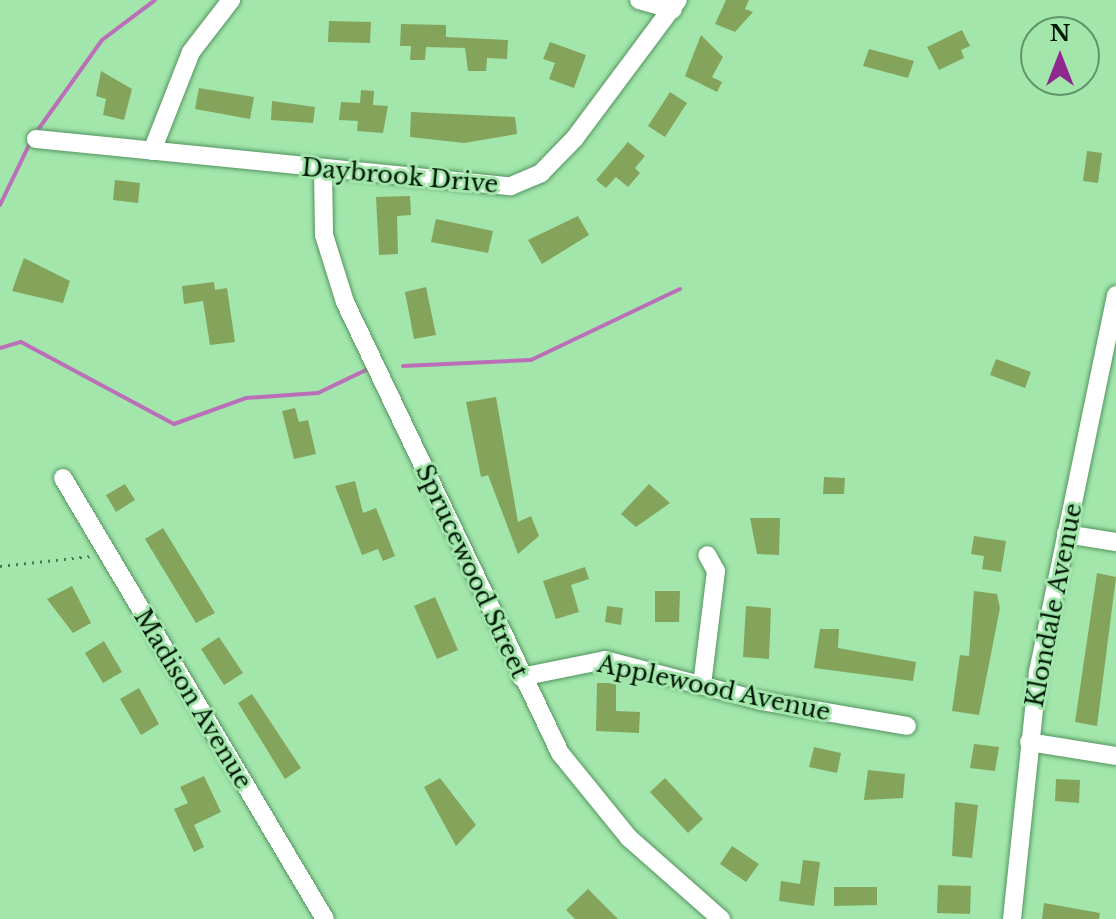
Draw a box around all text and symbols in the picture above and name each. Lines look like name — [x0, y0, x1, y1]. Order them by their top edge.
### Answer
north arrow — [1020, 16, 1100, 96]
text: N — [1050, 20, 1070, 47]
street label: Daybrook Drive — [300, 153, 500, 199]
street label: Sprucewood Street — [410, 460, 534, 682]
street label: Klondale Avenue — [1020, 500, 1088, 710]
street label: Madison Avenue — [128, 604, 258, 794]
street label: Applewood Avenue — [594, 649, 834, 727]

